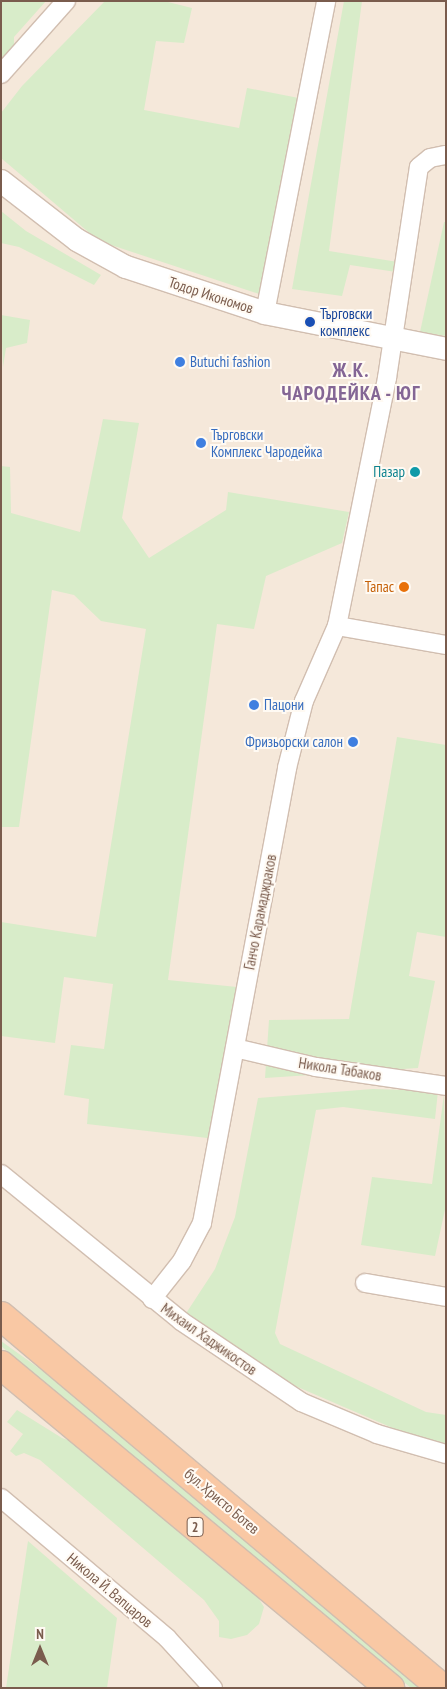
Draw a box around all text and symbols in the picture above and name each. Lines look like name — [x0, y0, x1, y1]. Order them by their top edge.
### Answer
street label: Тодор Икономов — [166, 273, 256, 317]
place label: Търговски комплекс — [320, 304, 372, 339]
marker: Търговски комплекс — [304, 316, 316, 328]
place label: Butuchi fashion — [190, 353, 270, 371]
marker: Butuchi fashion — [174, 356, 186, 368]
district label: Ж.К. ЧАРОДЕЙКА - ЮГ — [278, 359, 424, 406]
place label: Търговски Комплекс Чародейка — [211, 425, 322, 460]
marker: Търговски Комплекс Чародейка — [195, 437, 207, 449]
place label: Пазар — [373, 463, 405, 481]
marker: Пазар — [409, 466, 421, 478]
place label: Тапас — [365, 578, 394, 596]
marker: Тапас — [398, 581, 410, 593]
place label: Пацони — [264, 696, 304, 714]
marker: Пацони — [248, 699, 260, 711]
place label: Фризьорски салон — [245, 733, 343, 751]
marker: Фризьорски салон — [347, 736, 359, 748]
street label: Ганчо Карамаджраков — [240, 853, 280, 971]
street label: Никола Табаков — [297, 1054, 383, 1084]
street label: Михаил Хаджикостов — [157, 1299, 261, 1379]
street label: бул. Христо Ботев — [180, 1464, 264, 1538]
road number: 2 — [186, 1515, 204, 1538]
street label: Никола Й. Вапцаров — [63, 1549, 157, 1631]
north arrow — [15, 1624, 65, 1674]
text: N — [36, 1625, 44, 1643]

